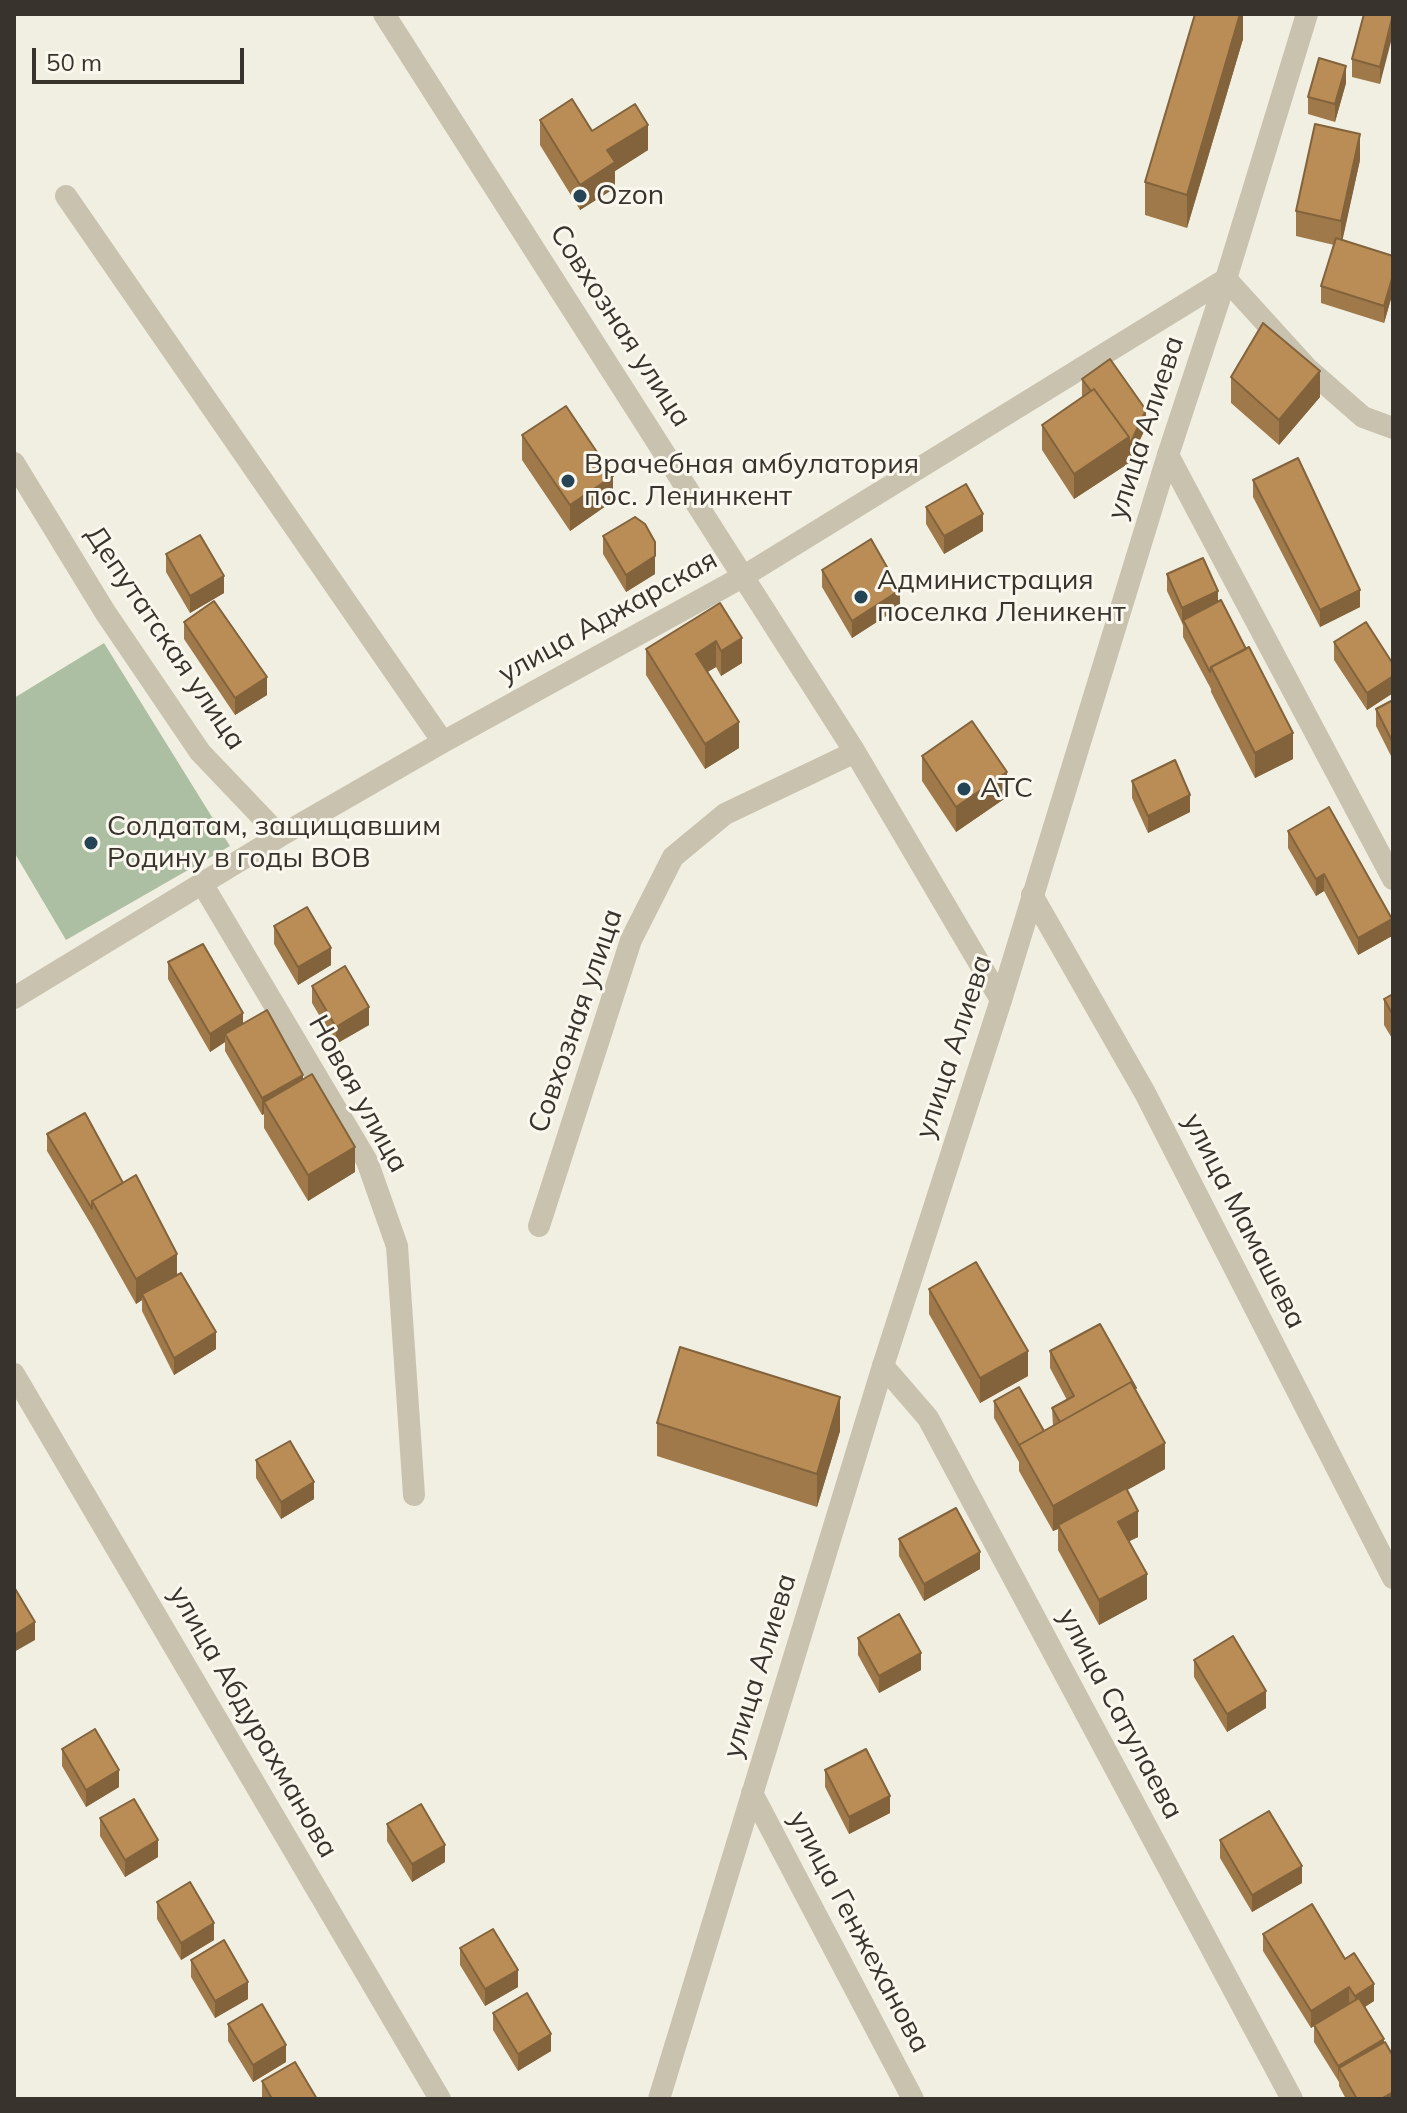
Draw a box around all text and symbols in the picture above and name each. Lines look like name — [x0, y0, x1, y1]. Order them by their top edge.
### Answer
scale bar — [36, 32, 248, 82]
text: 50 m — [46, 47, 102, 77]
place label: Ozon — [596, 179, 664, 213]
marker: Ozon — [571, 187, 589, 205]
street label: Совхозная улица — [542, 219, 698, 433]
street label: улица Алиева — [1101, 332, 1191, 524]
place label: Врачебная амбулатория пос. Ленинкент — [584, 448, 919, 514]
marker: Врачебная амбулатория пос. Ленинкент — [559, 472, 577, 490]
street label: Депутатская улица — [78, 520, 252, 756]
street label: улица Аджарская — [493, 543, 723, 691]
place label: Администрация поселка Леникент — [877, 564, 1126, 630]
marker: Администрация поселка Леникент — [852, 588, 870, 606]
place label: АТС — [980, 772, 1033, 806]
marker: АТС — [955, 780, 973, 798]
place label: Солдатам, защищавшим Родину в годы ВОВ — [107, 810, 441, 876]
marker: Солдатам, защищавшим Родину в годы ВОВ — [82, 834, 100, 852]
street label: Совхозная улица — [522, 905, 630, 1137]
street label: улица Алиева — [909, 951, 999, 1143]
street label: Новая улица — [301, 1009, 415, 1179]
street label: улица Мамашева — [1175, 1108, 1313, 1334]
street label: улица Алиева — [716, 1570, 804, 1762]
street label: улица Абдурахманова — [161, 1580, 345, 1864]
street label: улица Сатулаева — [1050, 1603, 1190, 1825]
street label: улица Генжеханова — [781, 1805, 937, 2059]

